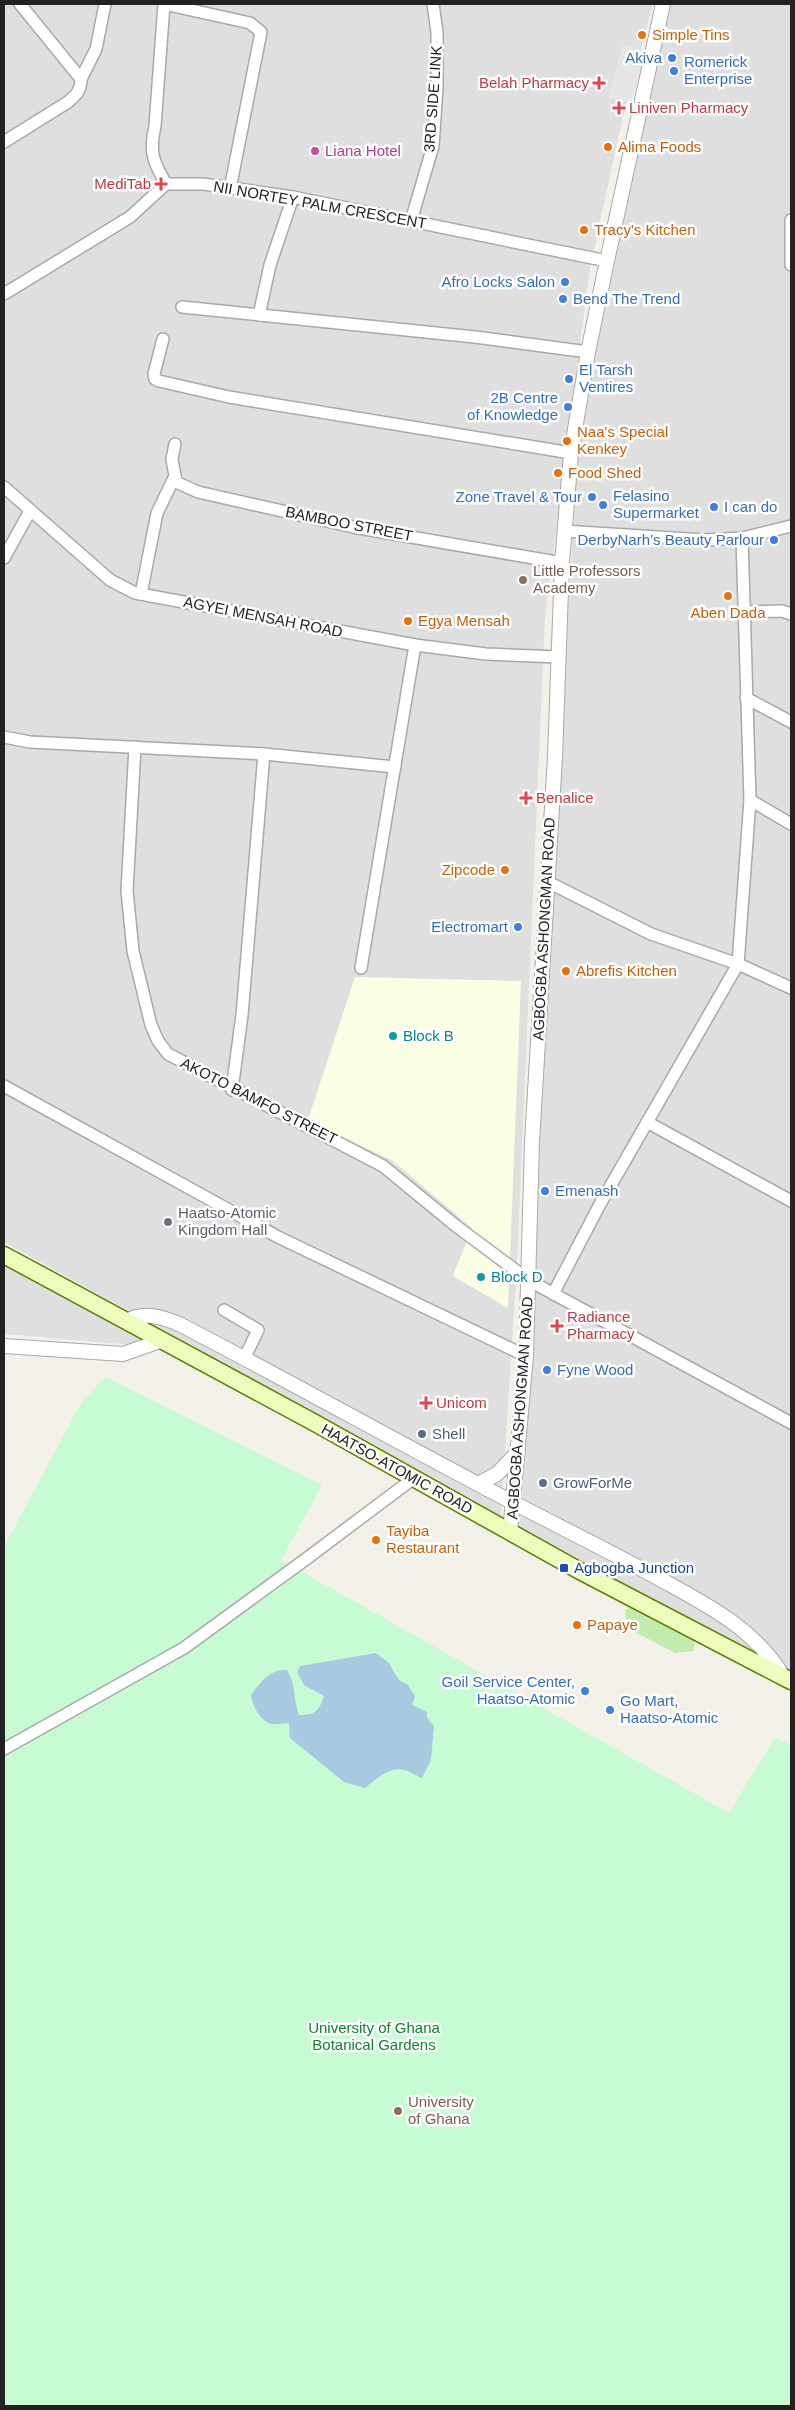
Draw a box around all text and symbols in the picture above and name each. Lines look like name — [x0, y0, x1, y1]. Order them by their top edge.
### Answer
place label: Simple Tins — [652, 26, 730, 43]
marker: Simple Tins — [636, 29, 648, 41]
street label: 3RD SIDE LINK — [420, 45, 445, 153]
place label: Akiva — [625, 49, 663, 66]
marker: Akiva — [666, 52, 678, 64]
place label: Romerick Enterprise — [684, 53, 752, 87]
marker: Romerick Enterprise — [668, 65, 680, 77]
place label: Belah Pharmacy — [479, 74, 589, 91]
marker: Belah Pharmacy — [593, 77, 605, 89]
place label: Liniven Pharmacy — [629, 99, 749, 116]
marker: Liniven Pharmacy — [613, 102, 625, 114]
place label: Alima Foods — [618, 138, 701, 155]
marker: Alima Foods — [602, 141, 614, 153]
place label: Liana Hotel — [325, 142, 401, 159]
marker: Liana Hotel — [309, 145, 321, 157]
place label: MediTab — [94, 175, 151, 192]
street label: NII NORTEY PALM CRESCENT — [212, 177, 428, 232]
marker: MediTab — [155, 178, 167, 190]
place label: Tracy's Kitchen — [594, 221, 696, 238]
marker: Tracy's Kitchen — [578, 224, 590, 236]
place label: Afro Locks Salon — [442, 273, 555, 290]
marker: Afro Locks Salon — [559, 276, 571, 288]
place label: Bend The Trend — [573, 290, 680, 307]
marker: Bend The Trend — [557, 293, 569, 305]
place label: El Tarsh Ventires — [579, 361, 633, 395]
marker: El Tarsh Ventires — [563, 373, 575, 385]
place label: 2B Centre of Knowledge — [467, 389, 558, 423]
marker: 2B Centre of Knowledge — [562, 401, 574, 413]
place label: Naa's Special Kenkey — [577, 423, 668, 457]
marker: Naa's Special Kenkey — [561, 435, 573, 447]
place label: Food Shed — [568, 464, 641, 481]
marker: Food Shed — [552, 467, 564, 479]
place label: Felasino Supermarket — [613, 487, 700, 521]
place label: Zone Travel & Tour — [456, 488, 582, 505]
marker: Zone Travel & Tour — [586, 491, 598, 503]
place label: I can do — [724, 498, 777, 515]
marker: Felasino Supermarket — [597, 499, 609, 511]
marker: I can do — [708, 501, 720, 513]
street label: BAMBOO STREET — [284, 503, 414, 544]
place label: DerbyNarh’s Beauty Parlour — [578, 531, 764, 548]
marker: DerbyNarh’s Beauty Parlour — [768, 534, 780, 546]
place label: Little Professors Academy — [533, 562, 641, 596]
marker: Little Professors Academy — [517, 574, 529, 586]
marker: Aben Dada — [722, 590, 734, 602]
street label: AGYEI MENSAH ROAD — [182, 593, 344, 640]
place label: Aben Dada — [690, 604, 766, 621]
place label: Egya Mensah — [418, 612, 510, 629]
marker: Egya Mensah — [402, 615, 414, 627]
place label: Benalice — [536, 789, 594, 806]
marker: Benalice — [520, 792, 532, 804]
street label: AGBOGBA ASHONGMAN ROAD — [529, 817, 558, 1041]
place label: Zipcode — [442, 861, 495, 878]
marker: Zipcode — [499, 864, 511, 876]
place label: Electromart — [431, 918, 509, 935]
marker: Electromart — [512, 921, 524, 933]
place label: Abrefis Kitchen — [576, 962, 677, 979]
marker: Abrefis Kitchen — [560, 965, 572, 977]
place label: Block B — [403, 1027, 454, 1044]
marker: Block B — [387, 1030, 399, 1042]
street label: AKOTO BAMFO STREET — [178, 1054, 340, 1147]
place label: Emenash — [555, 1182, 618, 1199]
marker: Emenash — [539, 1185, 551, 1197]
place label: Haatso-Atomic Kingdom Hall — [178, 1204, 277, 1238]
marker: Haatso-Atomic Kingdom Hall — [162, 1216, 174, 1228]
place label: Block D — [491, 1268, 543, 1285]
marker: Block D — [475, 1271, 487, 1283]
street label: AGBOGBA ASHONGMAN ROAD — [503, 1296, 536, 1520]
place label: Radiance Pharmacy — [567, 1308, 635, 1342]
marker: Radiance Pharmacy — [551, 1320, 563, 1332]
place label: Fyne Wood — [557, 1361, 633, 1378]
marker: Fyne Wood — [541, 1364, 553, 1376]
place label: Unicom — [436, 1394, 487, 1411]
marker: Unicom — [420, 1397, 432, 1409]
street label: HAATSO-ATOMIC ROAD — [319, 1420, 476, 1517]
place label: Shell — [432, 1425, 465, 1442]
marker: Shell — [416, 1428, 428, 1440]
place label: GrowForMe — [553, 1474, 632, 1491]
marker: GrowForMe — [537, 1477, 549, 1489]
place label: Tayiba Restaurant — [386, 1522, 460, 1556]
marker: Tayiba Restaurant — [370, 1534, 382, 1546]
place label: Agbogba Junction — [574, 1559, 694, 1576]
marker: Agbogba Junction — [558, 1562, 570, 1574]
place label: Papaye — [587, 1616, 638, 1633]
marker: Papaye — [571, 1619, 583, 1631]
place label: Goil Service Center, Haatso-Atomic — [442, 1673, 575, 1707]
marker: Goil Service Center, Haatso-Atomic — [579, 1685, 591, 1697]
place label: Go Mart, Haatso-Atomic — [620, 1692, 719, 1726]
marker: Go Mart, Haatso-Atomic — [604, 1704, 616, 1716]
park label: University of Ghana Botanical Gardens — [308, 2019, 441, 2053]
place label: University of Ghana — [408, 2093, 474, 2127]
marker: University of Ghana — [392, 2105, 404, 2117]

